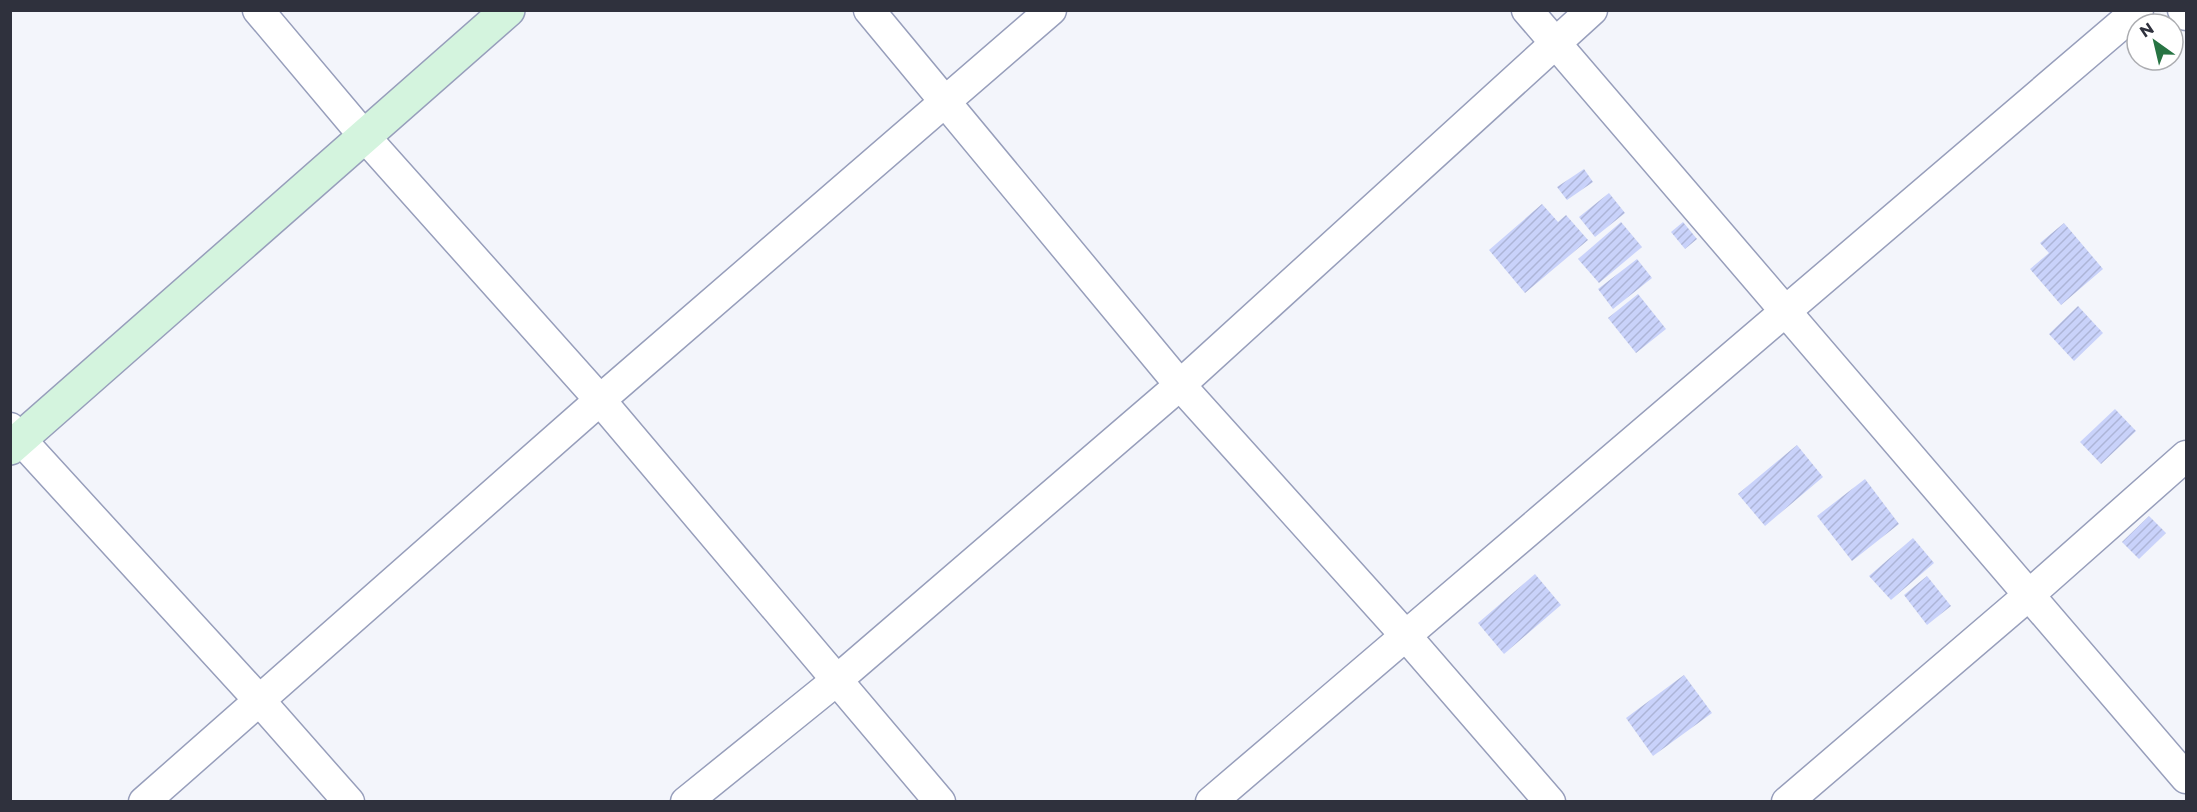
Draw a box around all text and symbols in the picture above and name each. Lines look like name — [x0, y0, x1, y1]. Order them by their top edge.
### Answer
north arrow — [2125, 12, 2185, 72]
text: N — [2136, 18, 2158, 41]

